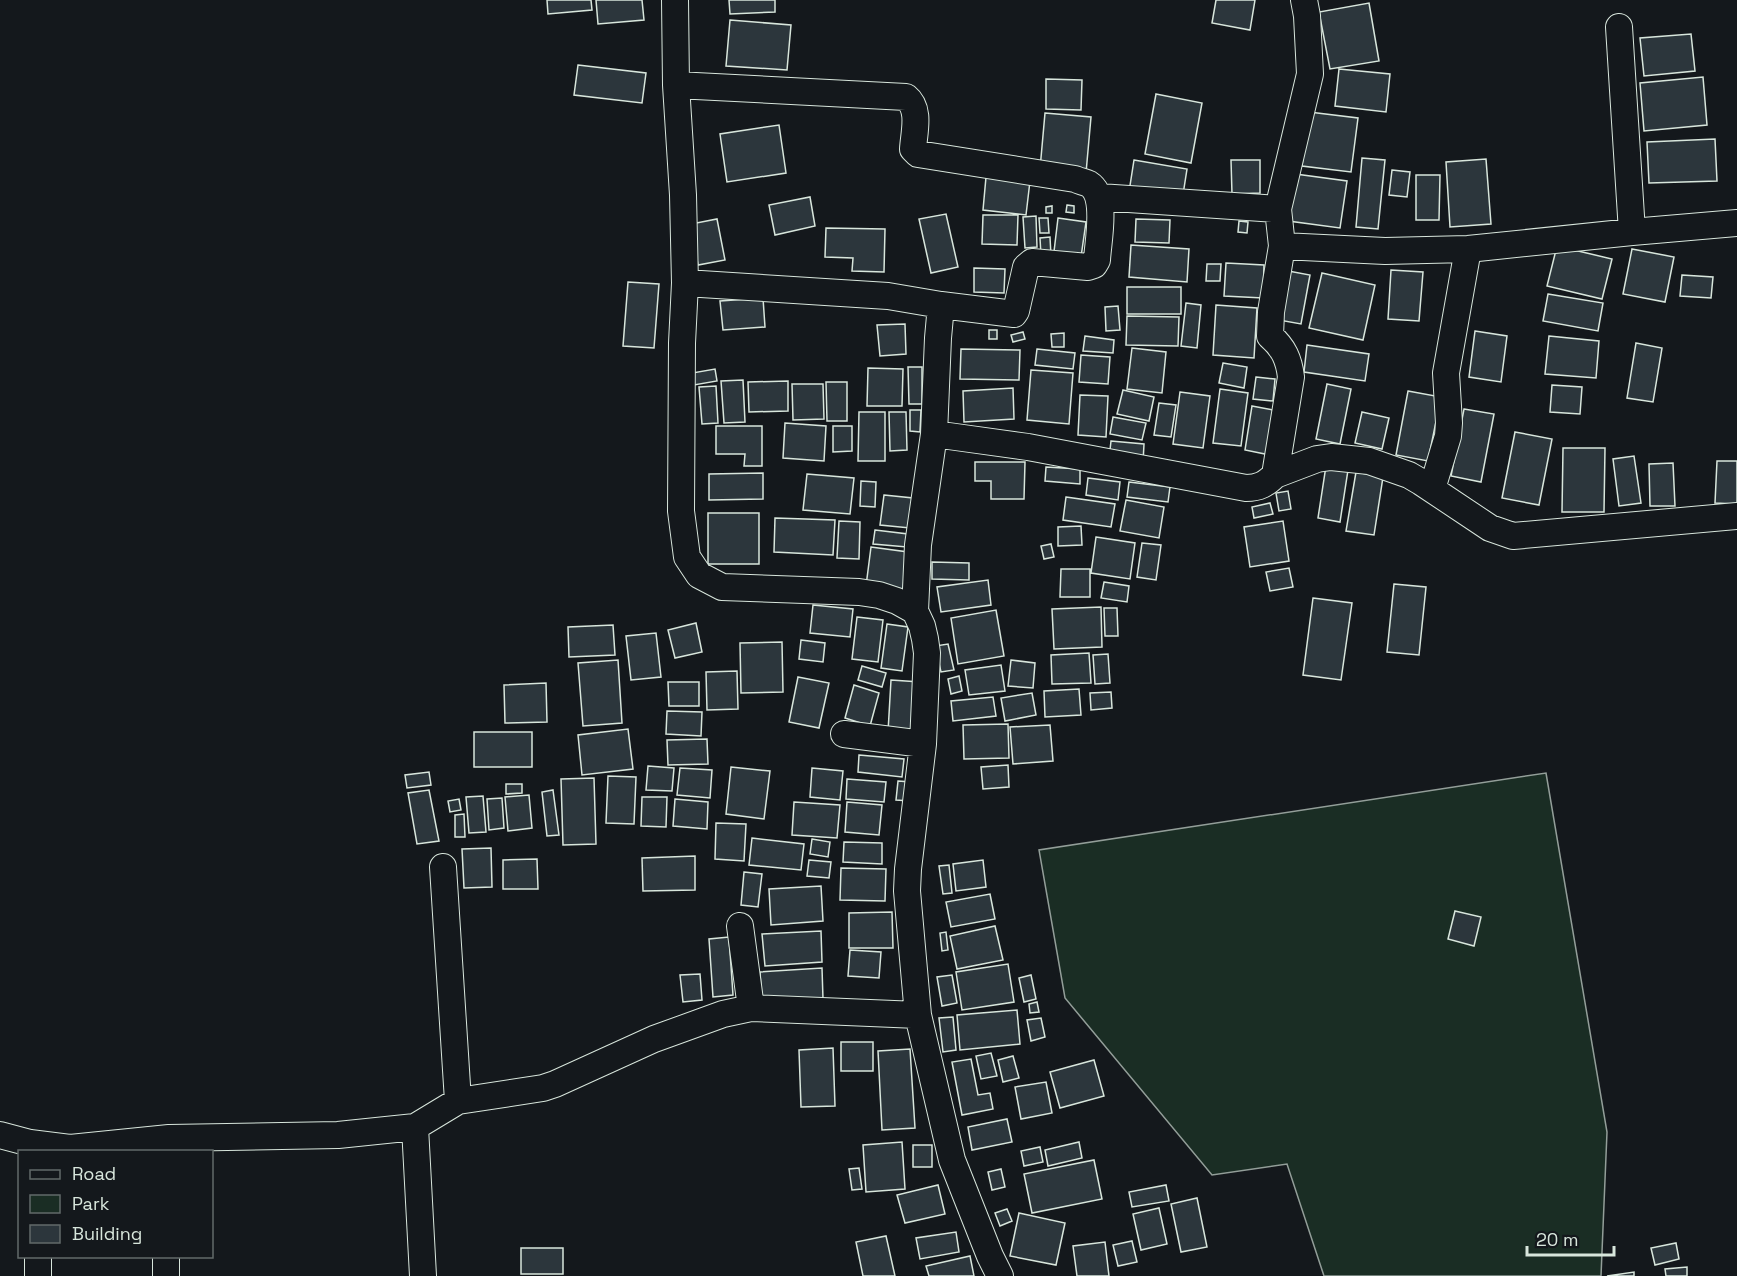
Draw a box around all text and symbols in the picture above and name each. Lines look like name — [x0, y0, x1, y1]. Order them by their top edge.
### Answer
legend — [18, 1150, 213, 1258]
text: Road — [72, 1162, 116, 1185]
text: Park — [72, 1192, 110, 1215]
scale bar — [1527, 1219, 1614, 1257]
text: Building — [72, 1222, 142, 1245]
text: 20 m — [1536, 1228, 1579, 1251]

